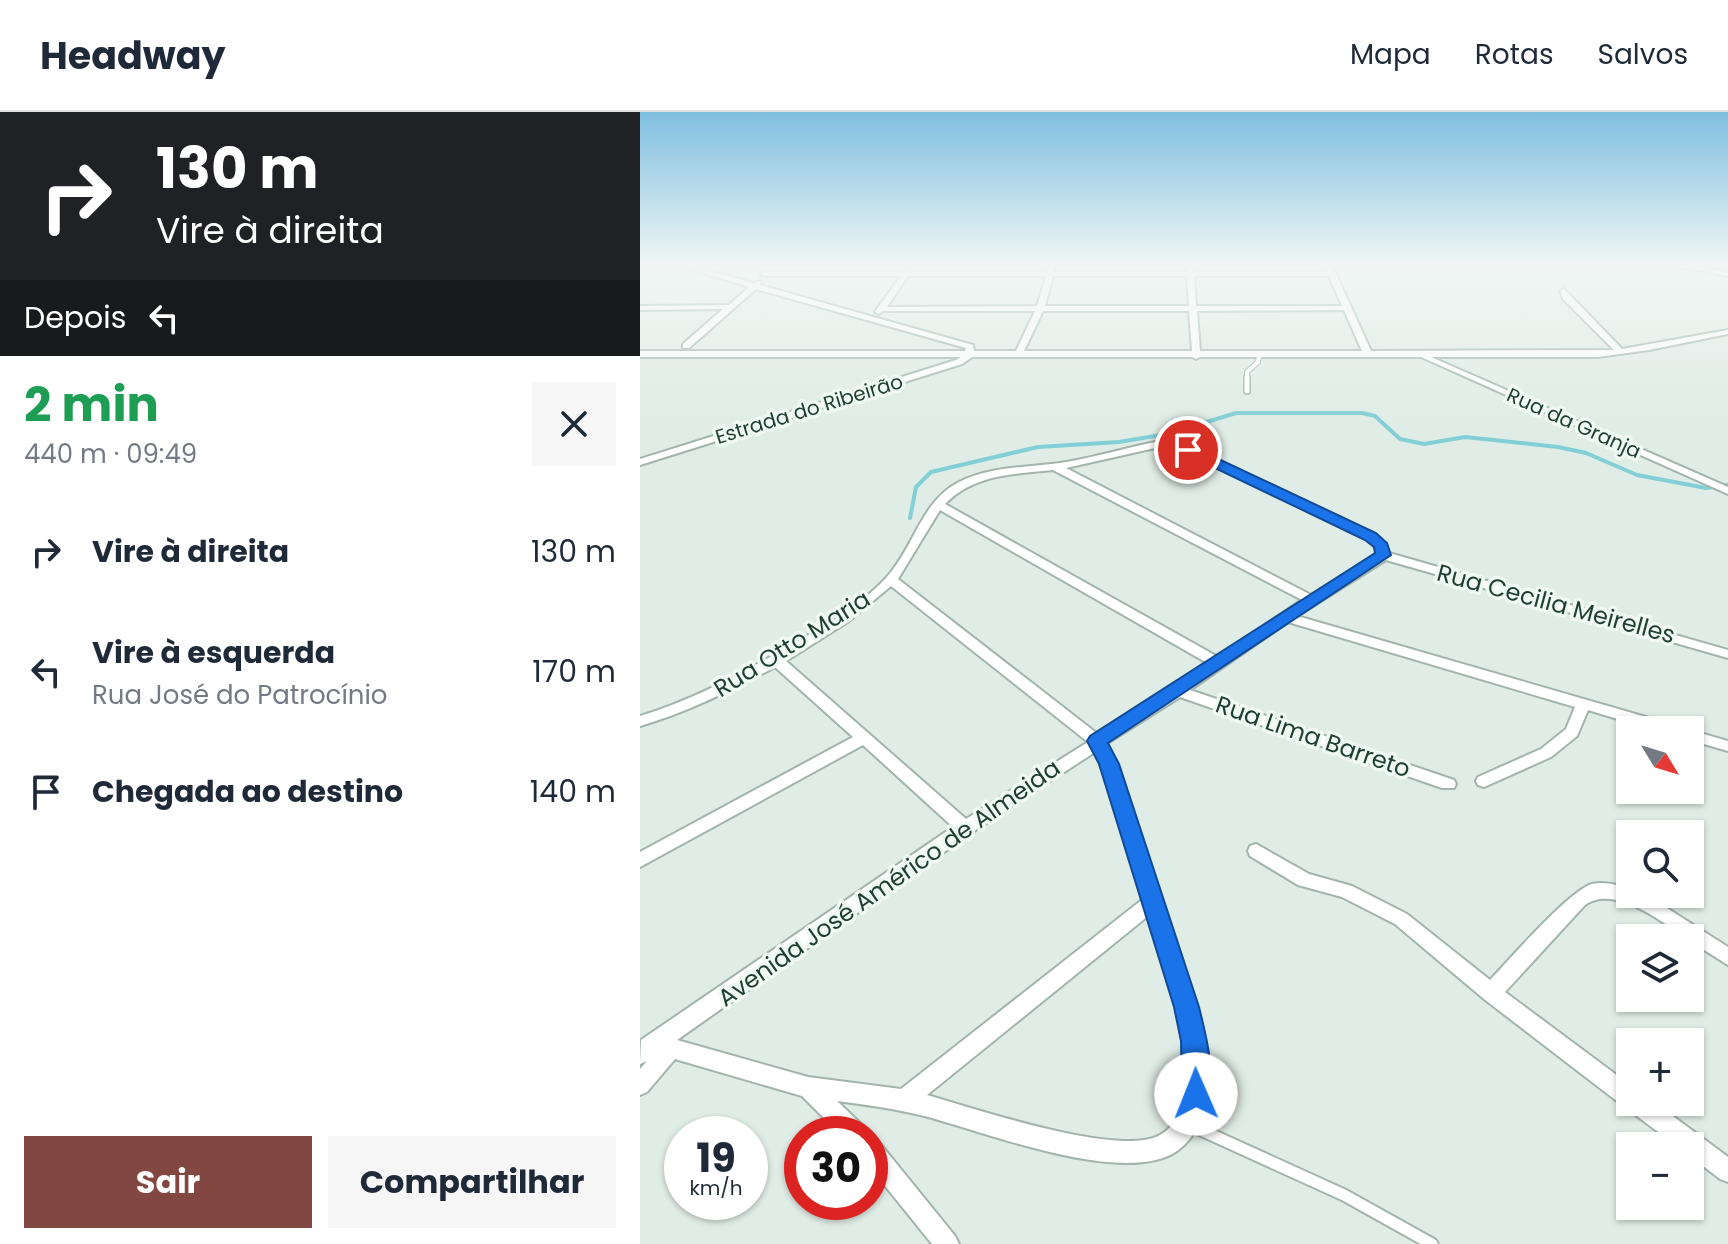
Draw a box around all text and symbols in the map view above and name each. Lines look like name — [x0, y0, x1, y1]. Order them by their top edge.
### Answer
text: Headway — [40, 29, 226, 82]
text: Mapa — [1350, 35, 1431, 74]
text: Rotas — [1475, 35, 1554, 74]
text: Salvos — [1598, 35, 1688, 74]
text: 130 m — [156, 129, 319, 208]
icon: right — [24, 144, 128, 248]
text: Vire à direita — [156, 205, 384, 256]
text: Depois — [24, 296, 126, 339]
icon: left — [142, 296, 186, 340]
street label: Estrada do Ribeirão — [712, 367, 906, 451]
text: 2 min — [24, 371, 159, 438]
street label: Rua da Granja — [1503, 381, 1645, 465]
button: close — [532, 382, 616, 466]
pin — [1154, 416, 1222, 484]
icon: arrive — [1166, 428, 1210, 472]
text: 440 m · 09:49 — [24, 436, 197, 472]
icon: right — [24, 530, 68, 574]
text: Vire à direita — [92, 530, 289, 573]
text: 130 m — [531, 530, 616, 573]
street label: Rua Cecilia Meirelles — [1433, 556, 1679, 651]
street label: Rua Otto Maria — [707, 582, 876, 705]
text: Vire à esquerda — [92, 631, 335, 674]
icon: left — [24, 650, 68, 694]
text: 170 m — [532, 650, 616, 693]
text: Rua José do Patrocínio — [92, 677, 387, 713]
street label: Rua Lima Barreto — [1211, 688, 1415, 785]
north arrow — [1616, 716, 1704, 804]
map controls — [1616, 716, 1704, 1220]
street label: Avenida José Américo de Almeida — [711, 751, 1067, 1014]
icon: arrive — [24, 770, 68, 814]
text: Chegada ao destino — [92, 770, 403, 813]
text: 140 m — [530, 770, 616, 813]
button: search — [1616, 820, 1704, 908]
button: layers — [1616, 924, 1704, 1012]
button: + — [1616, 1028, 1704, 1116]
position arrow — [1154, 1052, 1238, 1136]
speed limit sign: 30 — [784, 1116, 888, 1220]
text: 19 — [696, 1130, 736, 1186]
button: − — [1616, 1132, 1704, 1220]
button: Sair — [24, 1136, 312, 1228]
button: Compartilhar — [328, 1136, 616, 1228]
text: km/h — [689, 1174, 743, 1202]

